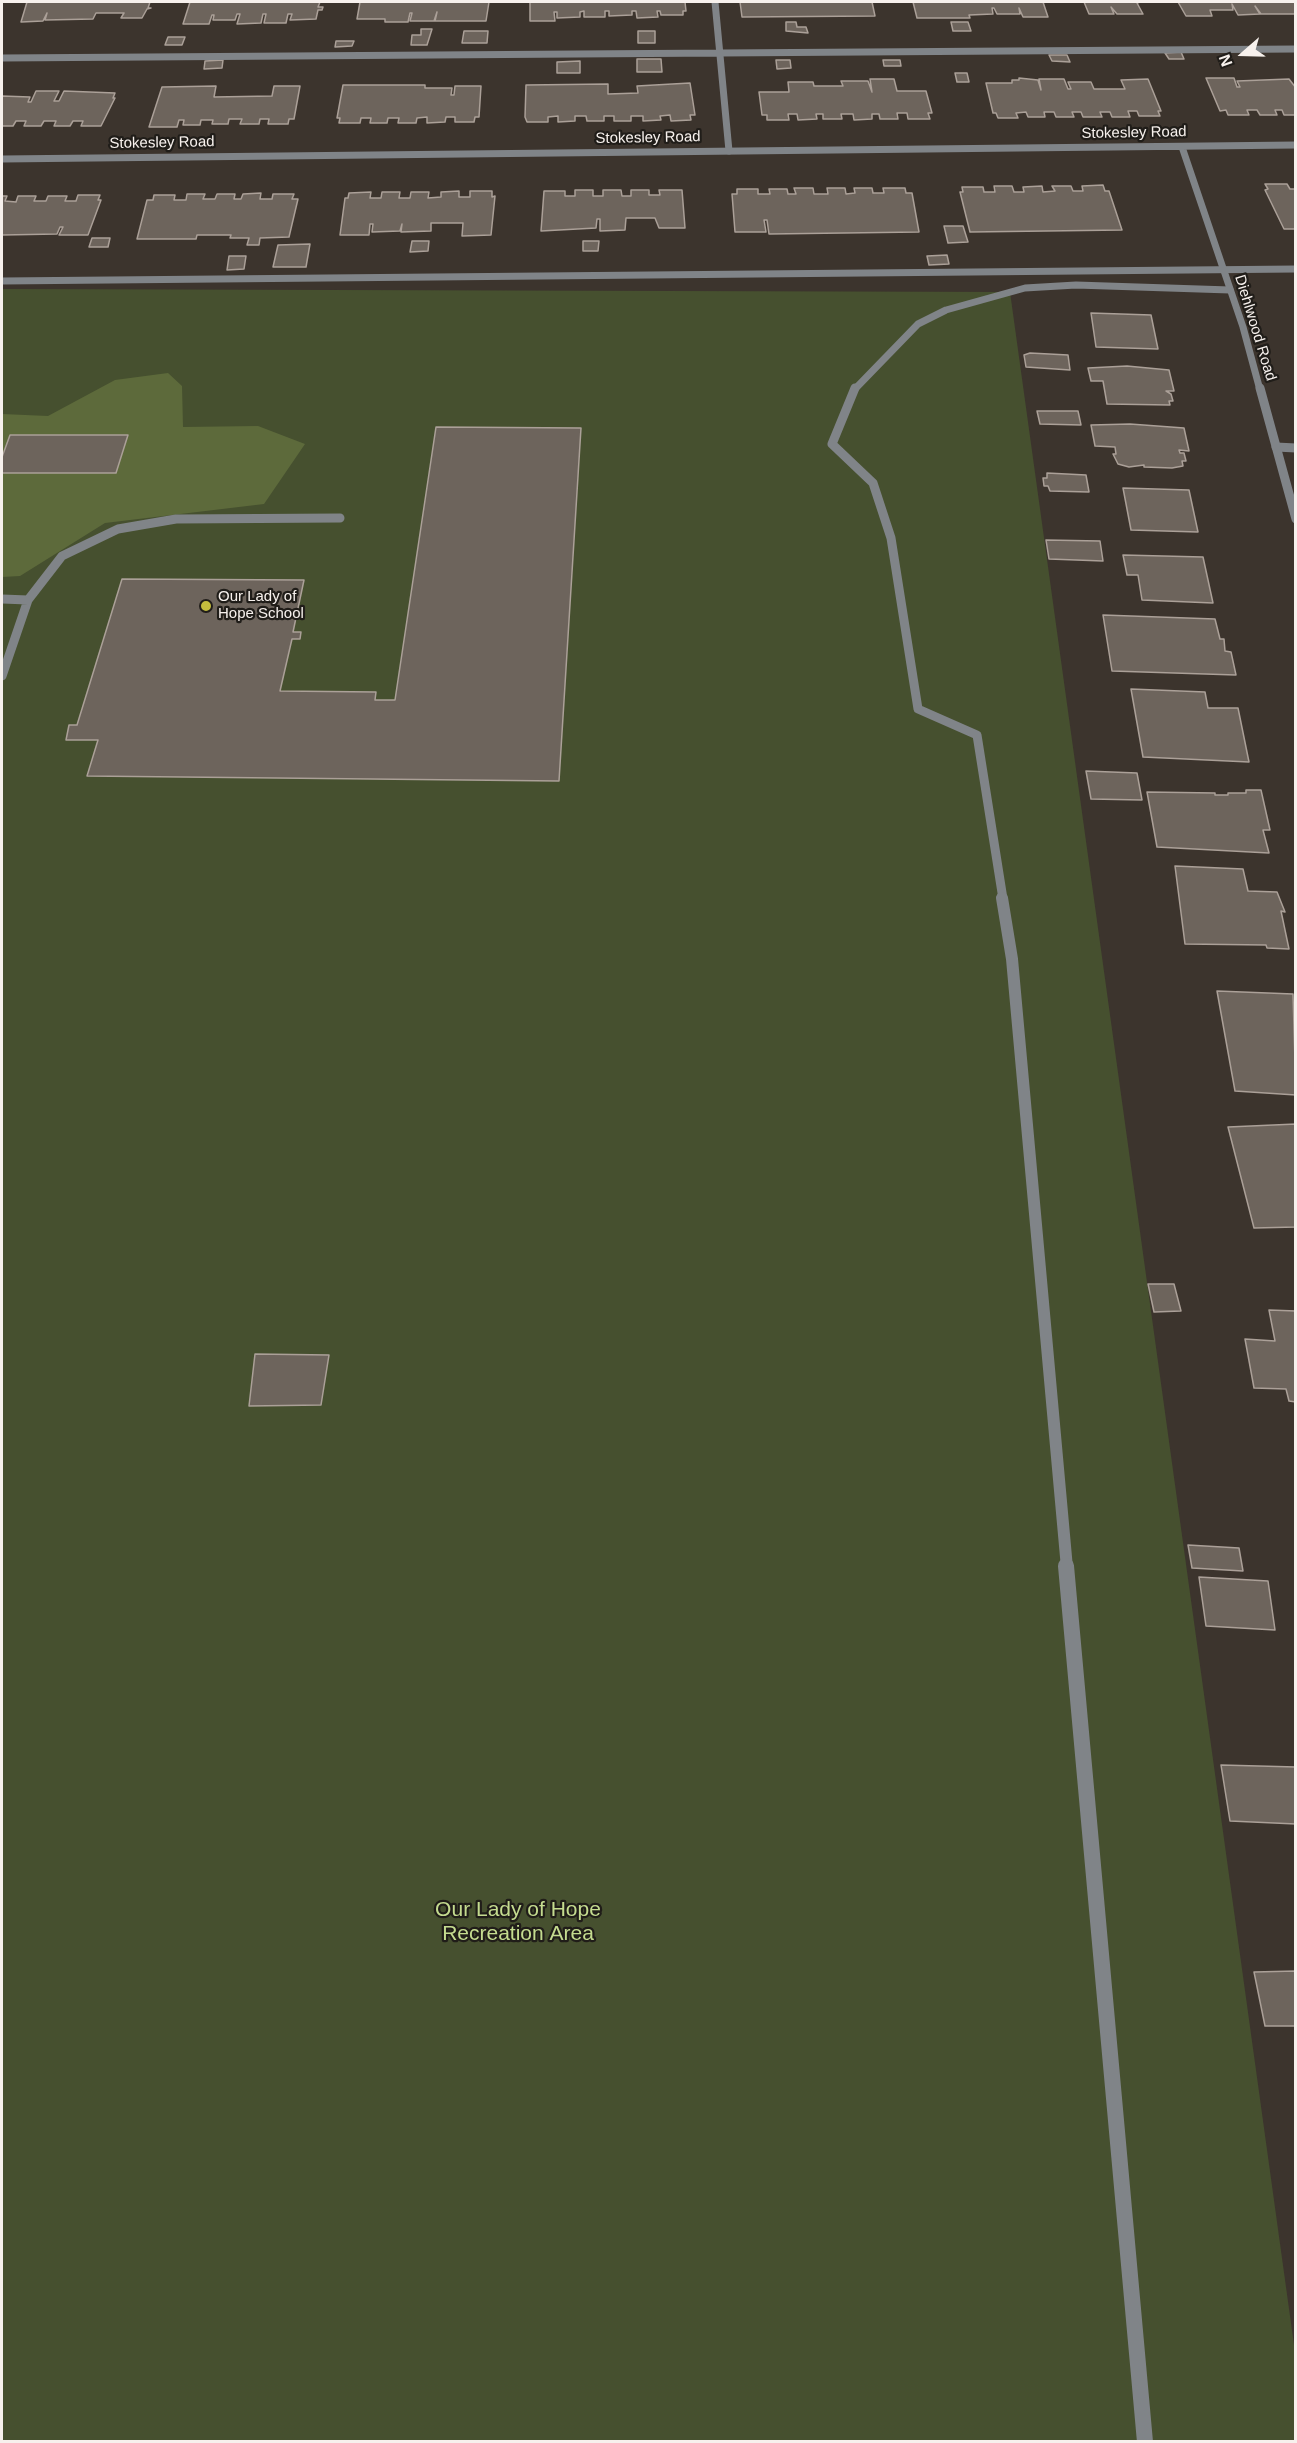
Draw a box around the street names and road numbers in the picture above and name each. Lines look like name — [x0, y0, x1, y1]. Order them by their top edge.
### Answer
street label: Stokesley Road — [1081, 123, 1187, 143]
street label: Stokesley Road — [595, 128, 701, 148]
street label: Stokesley Road — [109, 133, 215, 153]
street label: Diehlwood Road — [1230, 273, 1280, 383]

